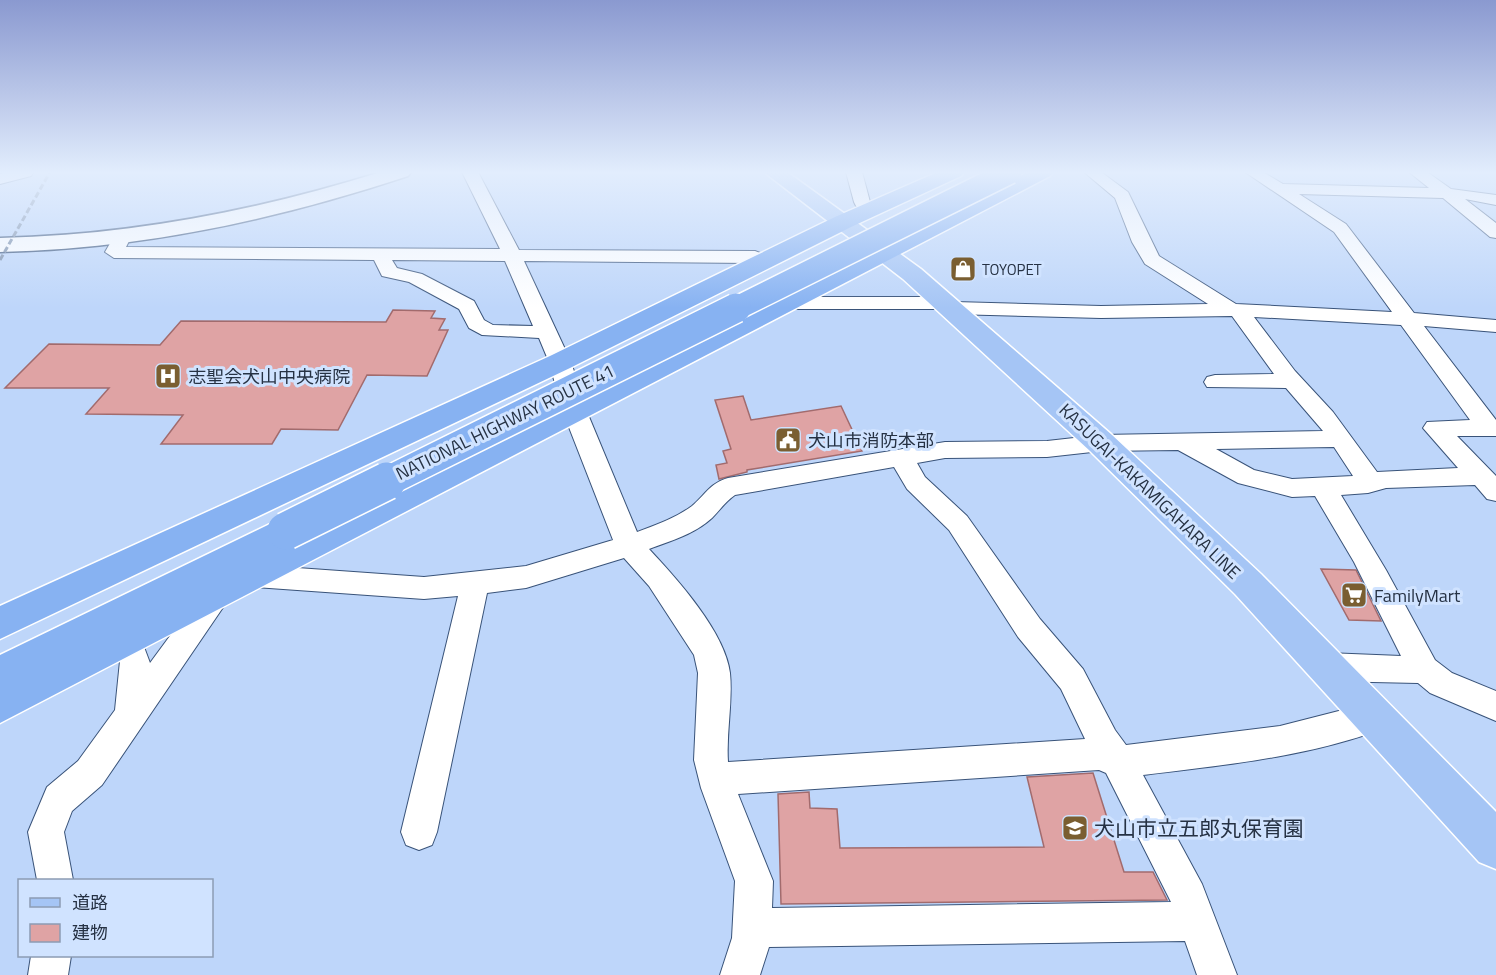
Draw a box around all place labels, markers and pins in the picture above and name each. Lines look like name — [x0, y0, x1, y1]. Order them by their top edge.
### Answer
shop icon: TOYOPET — [948, 254, 978, 284]
place label: TOYOPET — [982, 258, 1042, 281]
hospital icon: 志聖会犬山中央病院 — [153, 361, 183, 391]
place label: 志聖会犬山中央病院 — [188, 363, 350, 390]
public building icon: 犬山市消防本部 — [773, 425, 803, 455]
place label: 犬山市消防本部 — [808, 427, 934, 454]
supermarket icon: FamilyMart — [1339, 580, 1369, 610]
place label: FamilyMart — [1374, 582, 1461, 609]
place label: 犬山市立五郎丸保育園 — [1094, 812, 1304, 844]
school or university icon: 犬山市立五郎丸保育園 — [1060, 813, 1090, 843]

